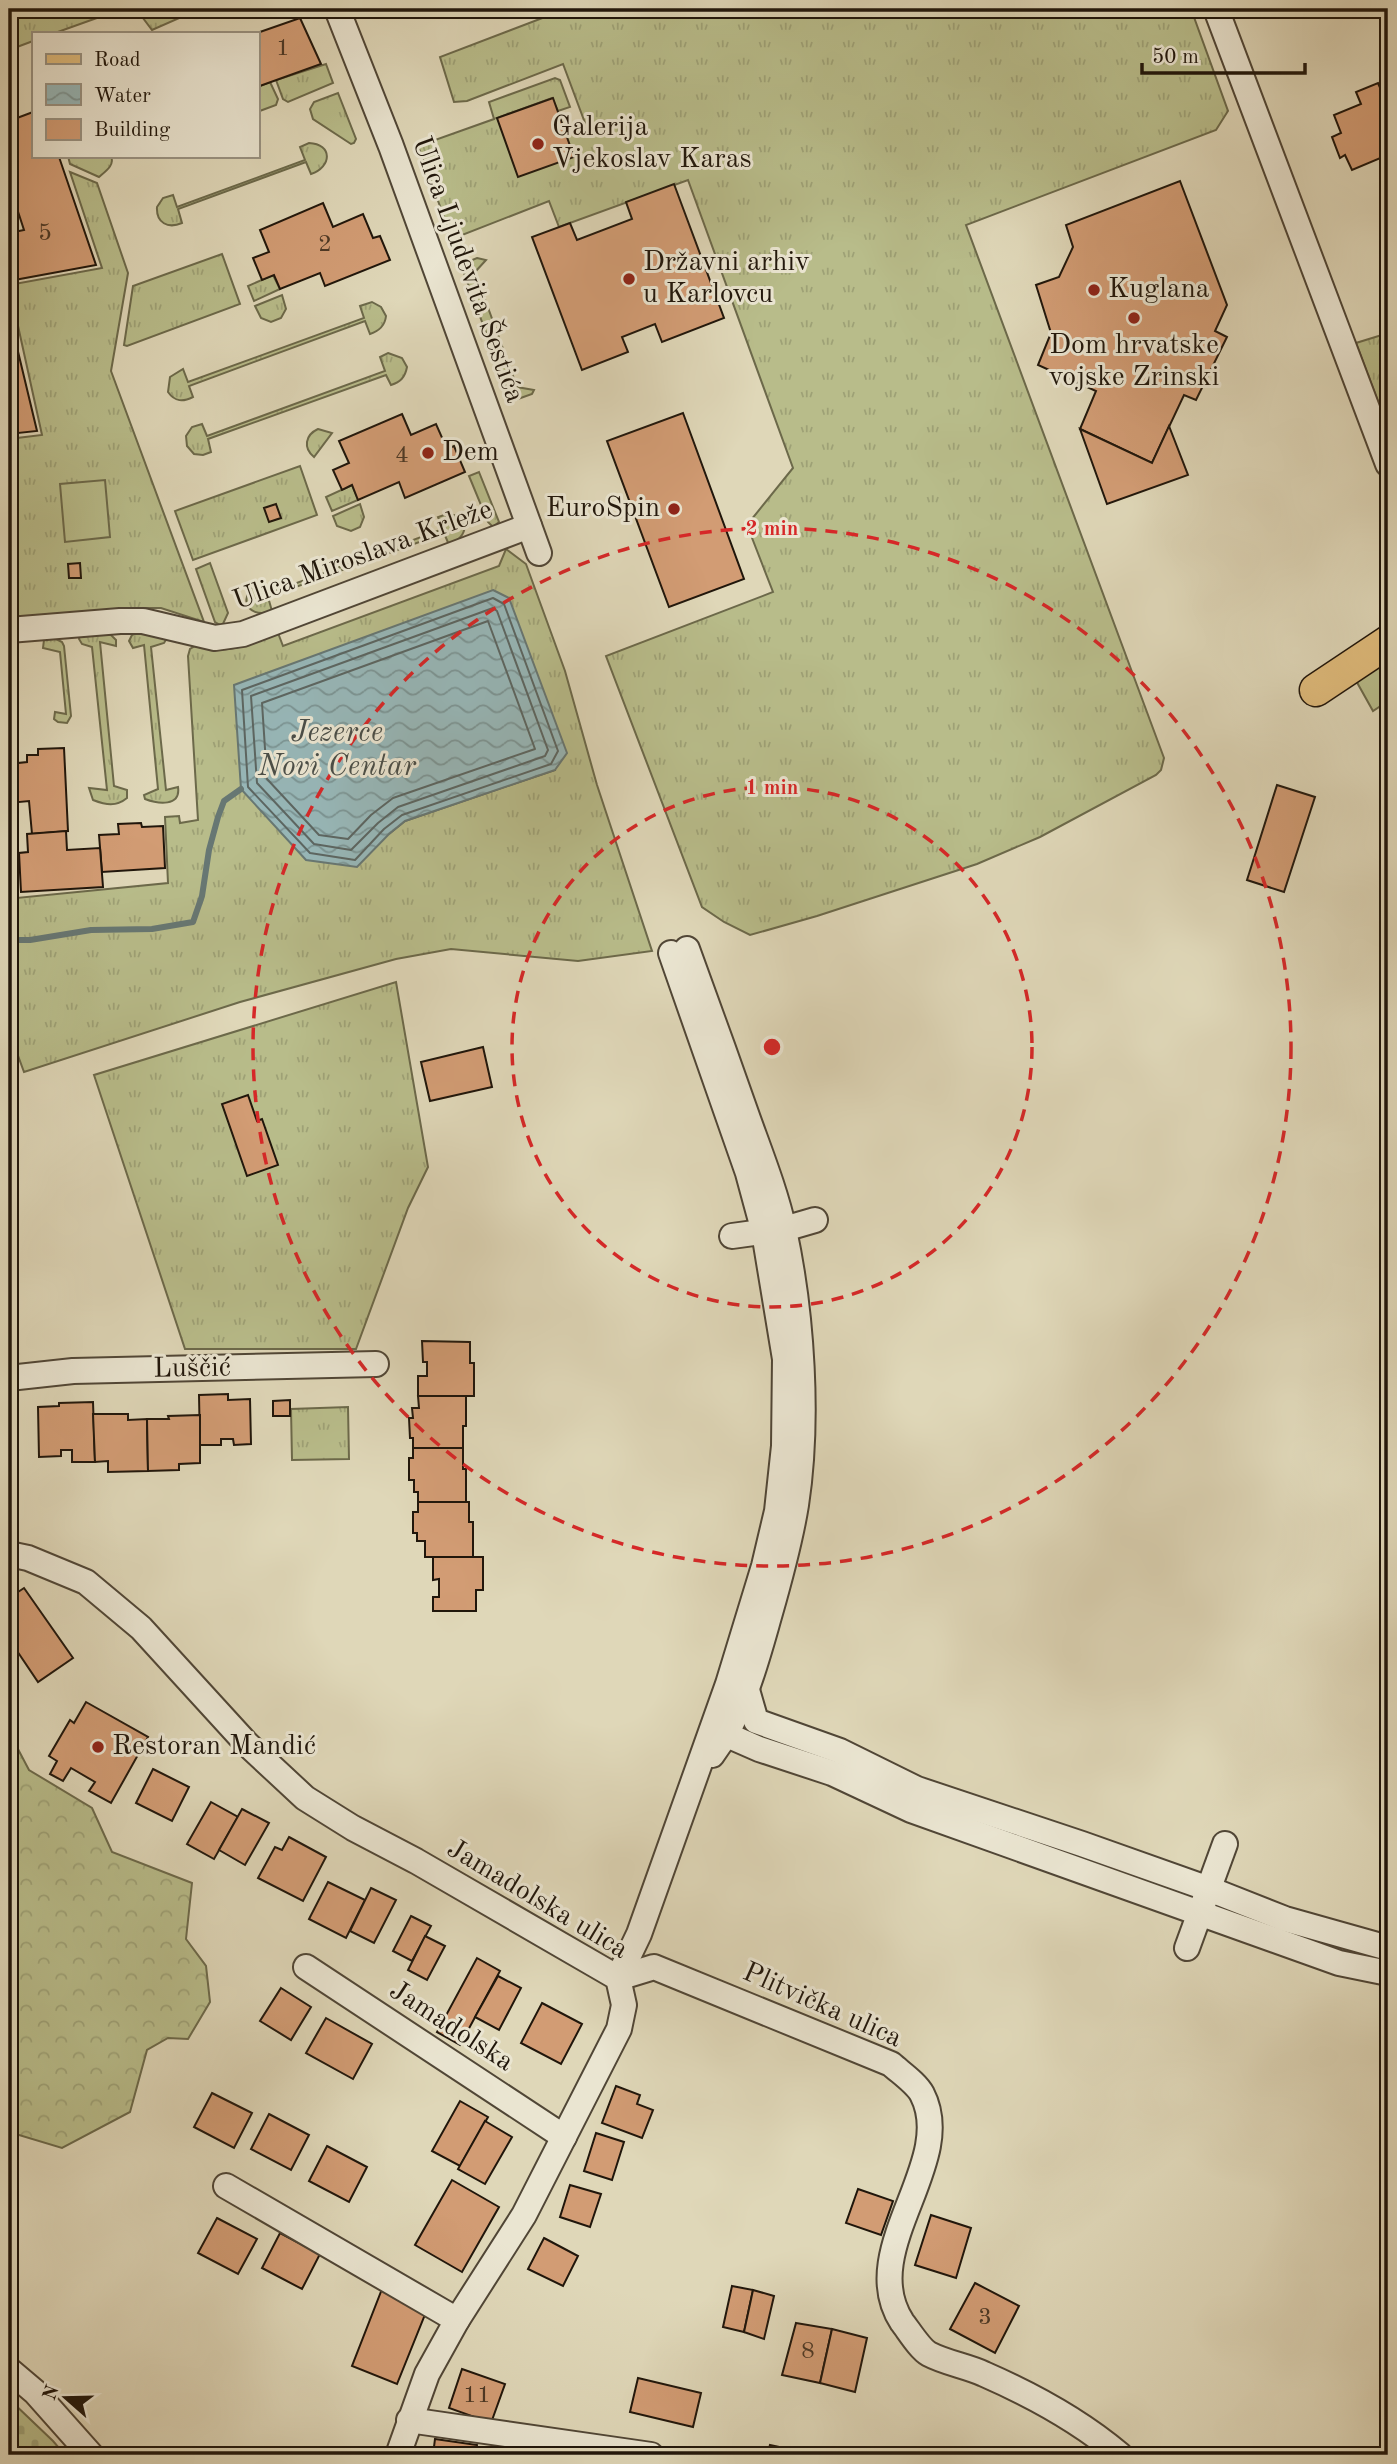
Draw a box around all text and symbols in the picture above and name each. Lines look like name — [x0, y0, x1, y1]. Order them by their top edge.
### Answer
legend — [32, 32, 259, 158]
scale bar — [1142, 32, 1304, 76]
house number: 1 — [276, 37, 290, 61]
text: 50 m — [1152, 47, 1199, 68]
text: Road — [94, 50, 141, 71]
text: Water — [94, 86, 151, 107]
place label: Galerija Vjekoslav Karas — [552, 114, 752, 174]
text: Building — [94, 120, 171, 141]
street label: Ulica Ljudevita Šestića — [406, 132, 533, 407]
marker: Galerija Vjekoslav Karas — [530, 136, 546, 152]
house number: 5 — [38, 222, 52, 246]
house number: 2 — [318, 233, 332, 257]
place label: Državni arhiv u Karlovcu — [643, 249, 810, 309]
marker: Državni arhiv u Karlovcu — [621, 271, 637, 287]
place label: Kuglana — [1108, 276, 1210, 304]
marker: Kuglana — [1086, 282, 1102, 298]
marker: Dom hrvatske vojske Zrinski — [1126, 310, 1142, 326]
place label: Dom hrvatske vojske Zrinski — [1049, 332, 1219, 392]
place label: Dem — [442, 439, 499, 467]
house number: 4 — [395, 444, 409, 468]
marker: Dem — [420, 445, 436, 461]
place label: EuroSpin — [546, 495, 660, 523]
street label: Ulica Miroslava Krleže — [230, 496, 496, 616]
marker: EuroSpin — [666, 501, 682, 517]
text: 2 min — [746, 519, 798, 540]
water label: Jezerce Novi Centar — [257, 718, 417, 782]
text: 1 min — [746, 778, 798, 799]
centre of rings — [760, 1035, 784, 1059]
street label: Luščić — [153, 1354, 231, 1384]
place label: Restoran Mandić — [112, 1733, 316, 1761]
marker: Restoran Mandić — [90, 1739, 106, 1755]
street label: Jamadolska ulica — [442, 1835, 632, 1965]
street label: Plitvička ulica — [738, 1958, 906, 2054]
street label: Jamadolska — [384, 1977, 518, 2077]
house number: 3 — [978, 2306, 992, 2330]
house number: 8 — [801, 2340, 815, 2364]
north arrow — [32, 2362, 102, 2432]
text: N — [41, 2383, 64, 2403]
house number: 11 — [463, 2384, 491, 2408]

